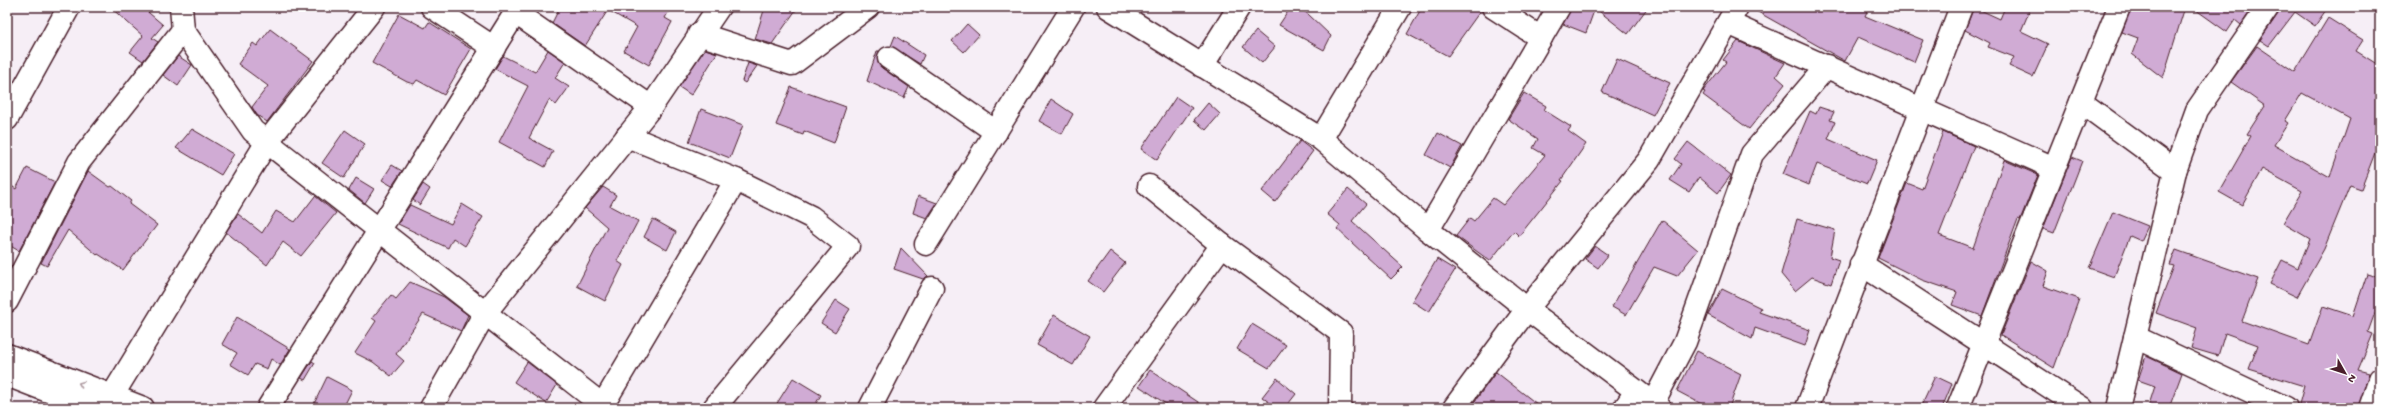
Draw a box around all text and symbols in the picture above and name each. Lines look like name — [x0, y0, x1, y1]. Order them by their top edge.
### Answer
north arrow — [2325, 353, 2365, 393]
text: N — [2344, 371, 2358, 385]
one-way arrow — [77, 380, 84, 388]

